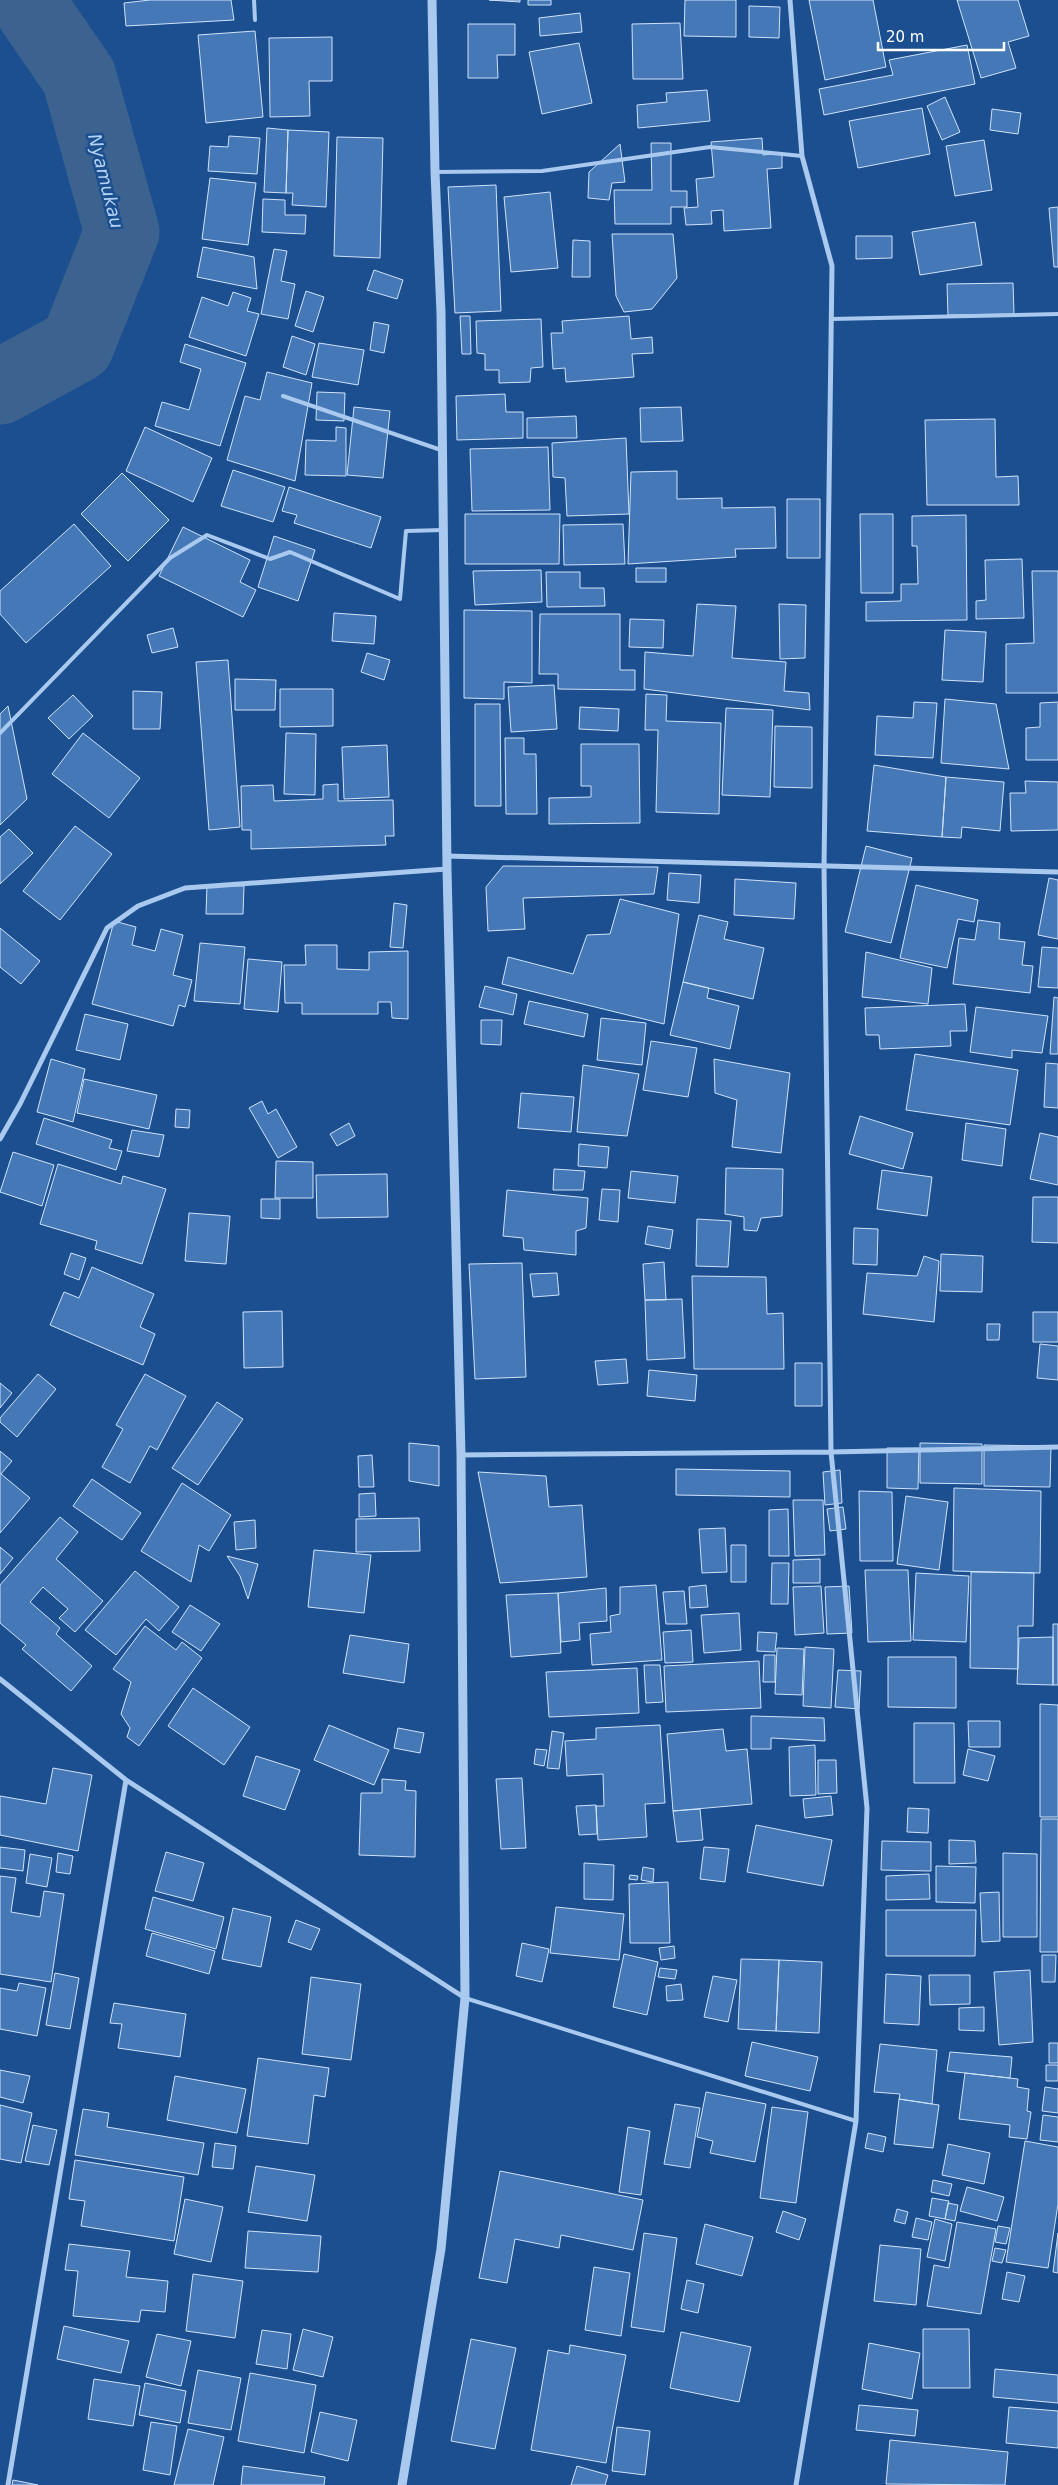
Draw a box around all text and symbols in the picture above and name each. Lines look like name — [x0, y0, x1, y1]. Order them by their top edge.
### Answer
scale bar — [878, 20, 1004, 52]
text: 20 m — [886, 28, 924, 46]
water label: Nyamukau — [84, 131, 128, 231]

